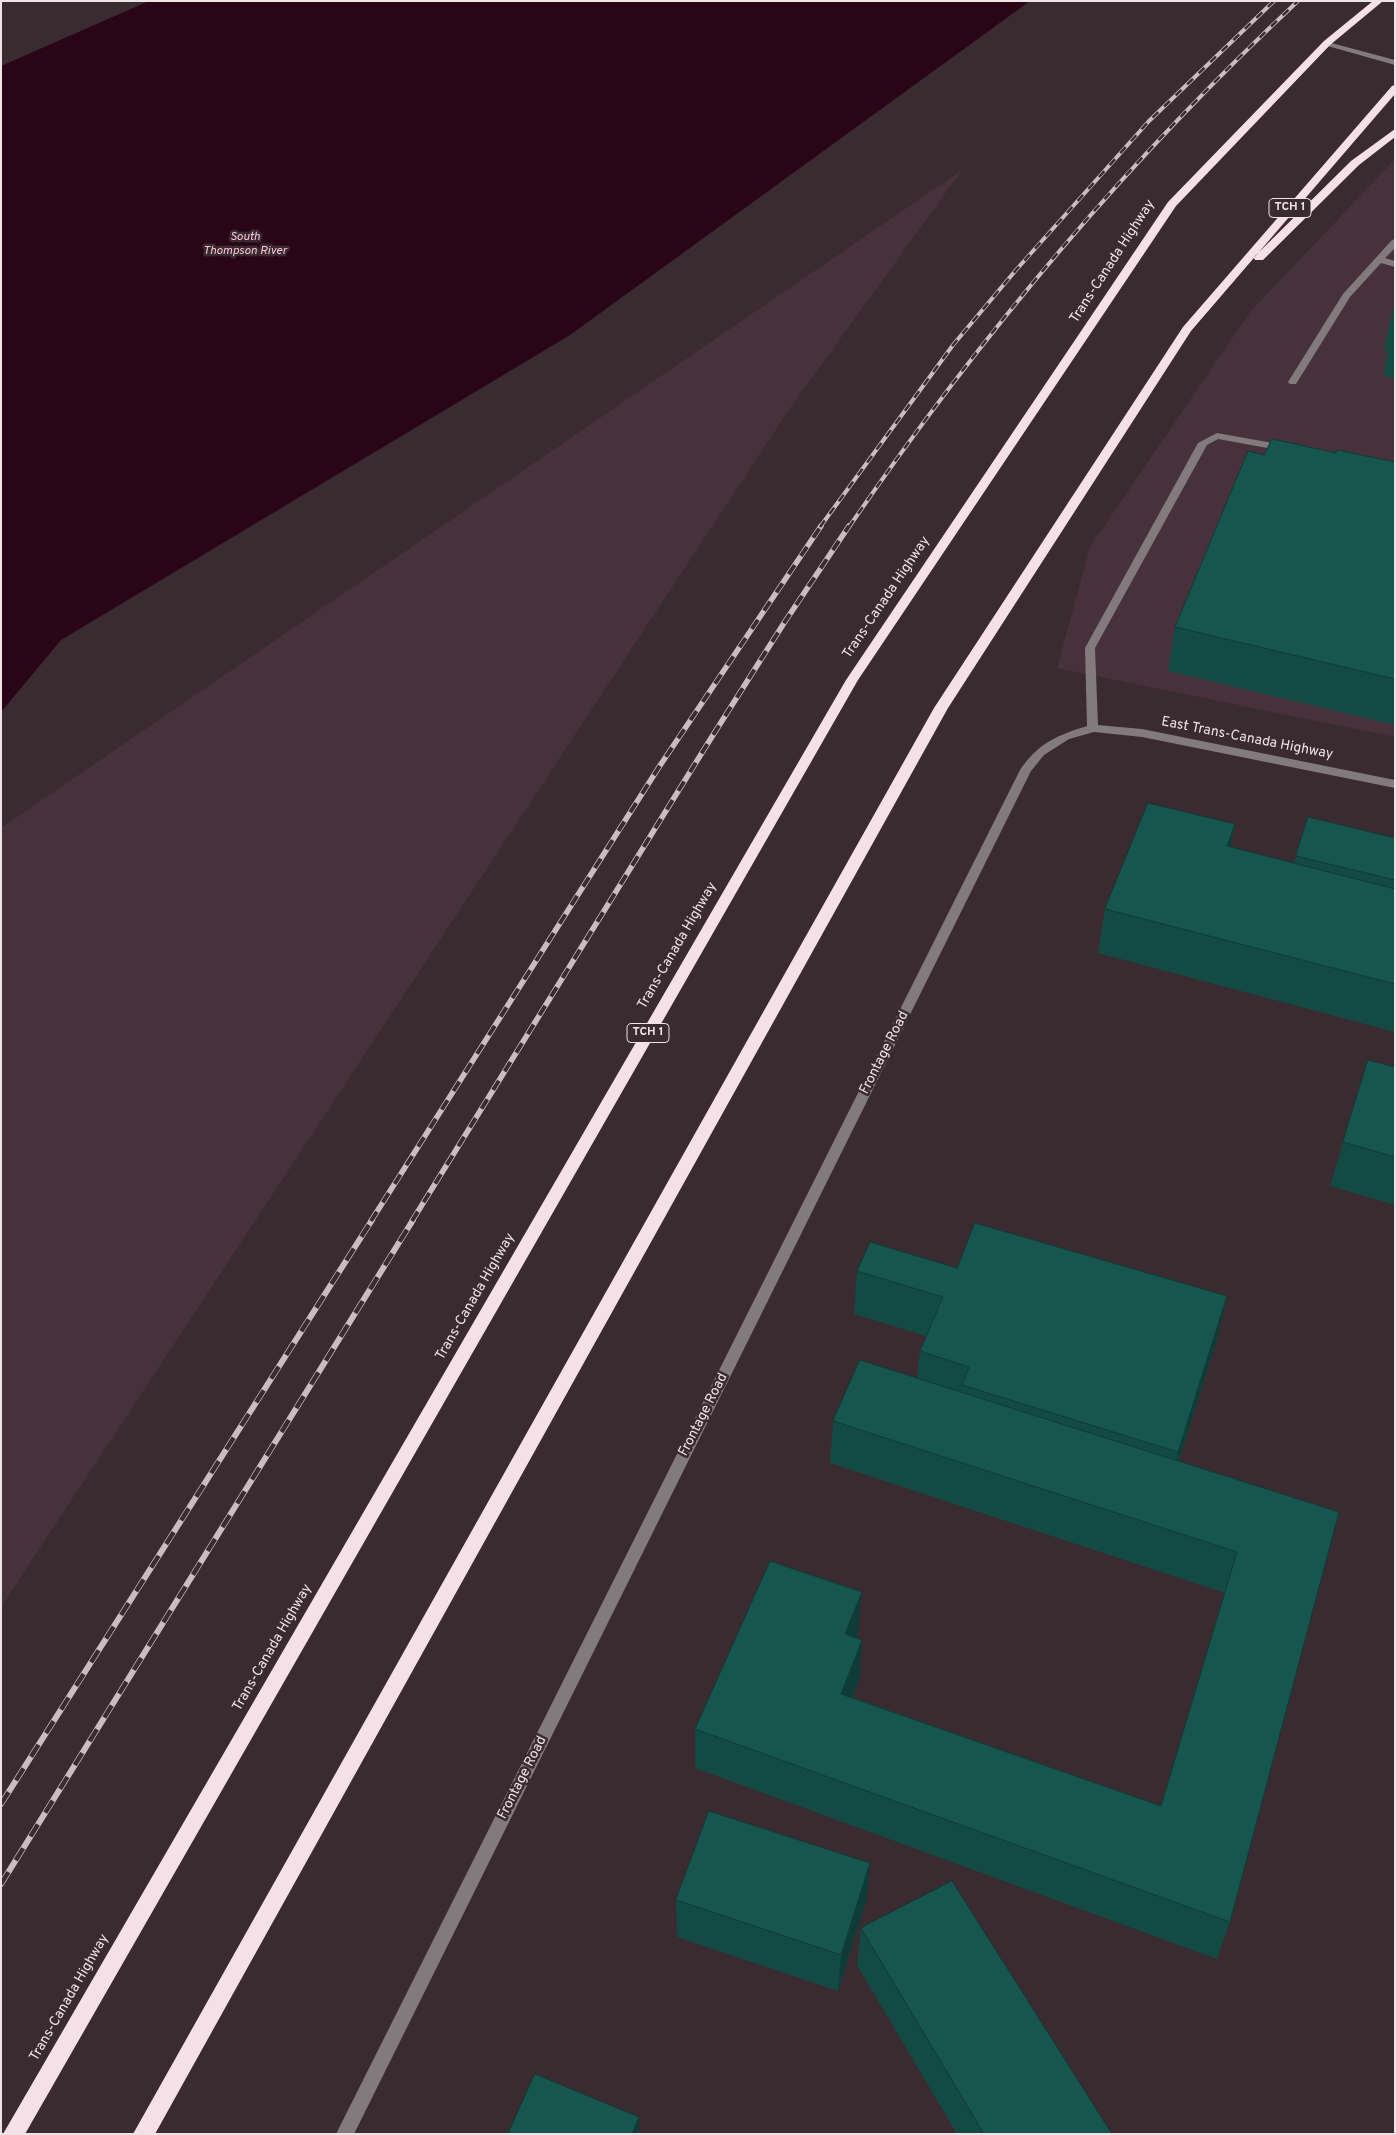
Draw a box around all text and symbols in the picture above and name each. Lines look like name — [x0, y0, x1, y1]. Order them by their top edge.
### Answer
street label: Trans-Canada Highway — [1067, 197, 1159, 327]
road number: TCH 1 — [1269, 198, 1311, 218]
water label: South Thompson River — [203, 231, 287, 259]
street label: Trans-Canada Highway — [840, 534, 934, 662]
street label: East Trans-Canada Highway — [1160, 714, 1334, 764]
street label: Trans-Canada Highway — [635, 879, 721, 1013]
street label: Frontage Road — [857, 1009, 913, 1097]
road number: TCH 1 — [627, 1024, 669, 1042]
street label: Trans-Canada Highway — [433, 1230, 519, 1364]
street label: Frontage Road — [676, 1371, 732, 1459]
street label: Trans-Canada Highway — [230, 1581, 316, 1715]
street label: Frontage Road — [495, 1734, 551, 1822]
street label: Trans-Canada Highway — [27, 1931, 113, 2065]

